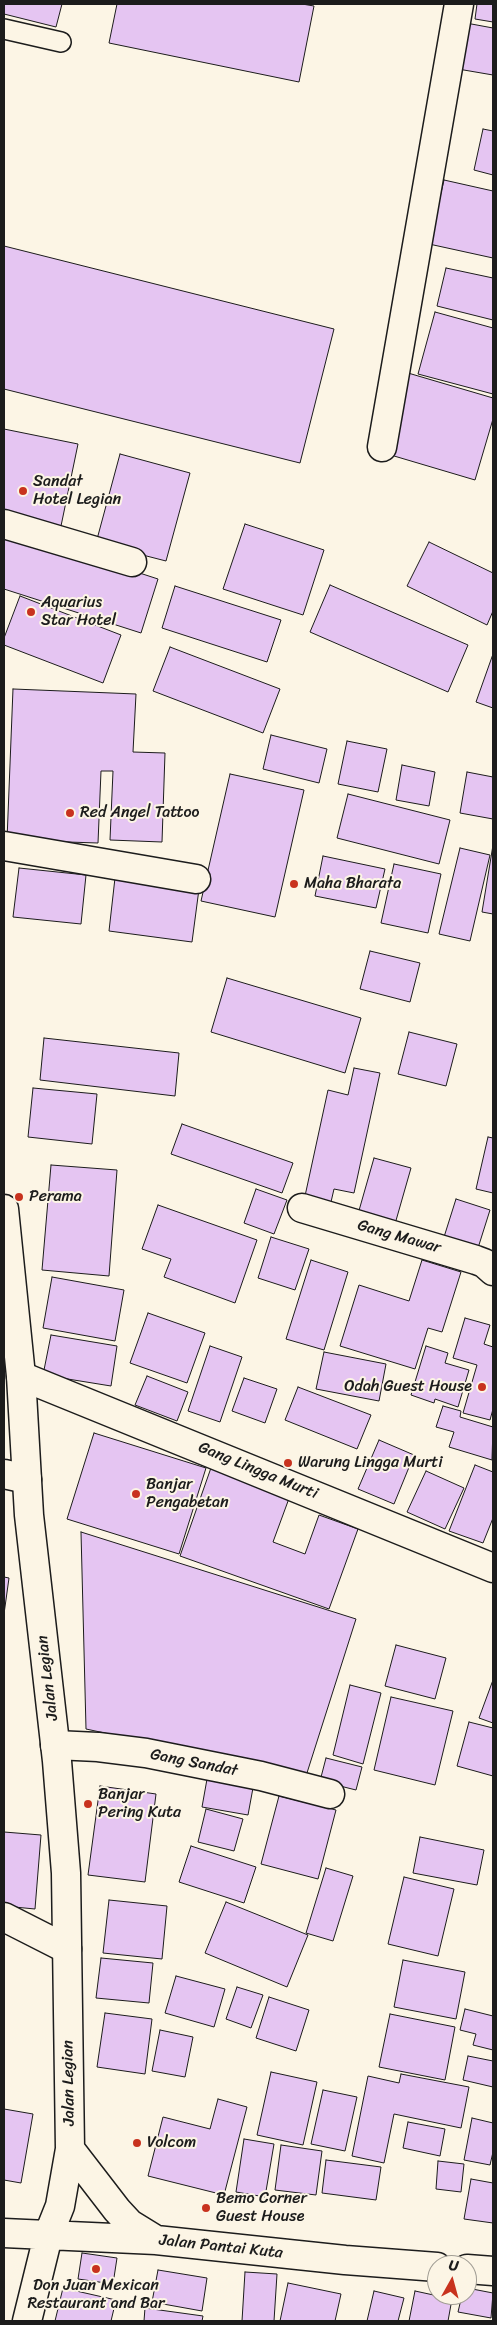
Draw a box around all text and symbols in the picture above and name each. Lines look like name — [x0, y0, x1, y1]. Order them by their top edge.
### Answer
place label: Sandat Hotel Legian — [33, 472, 121, 510]
marker: Sandat Hotel Legian — [17, 485, 29, 497]
place label: Aquarius Star Hotel — [41, 593, 116, 631]
marker: Aquarius Star Hotel — [25, 606, 37, 618]
place label: Red Angel Tattoo — [80, 803, 199, 823]
marker: Red Angel Tattoo — [64, 807, 76, 819]
place label: Maha Bharata — [304, 874, 401, 894]
marker: Maha Bharata — [288, 878, 300, 890]
place label: Perama — [29, 1187, 82, 1207]
marker: Perama — [13, 1191, 25, 1203]
street label: Gang Mawar — [355, 1216, 443, 1258]
place label: Odah Guest House — [344, 1377, 472, 1397]
marker: Odah Guest House — [476, 1381, 488, 1393]
street label: Gang Lingga Murti — [195, 1438, 321, 1504]
place label: Warung Lingga Murti — [298, 1453, 443, 1473]
marker: Warung Lingga Murti — [282, 1457, 294, 1469]
place label: Banjar Pengabetan — [146, 1475, 229, 1513]
marker: Banjar Pengabetan — [130, 1488, 142, 1500]
street label: Jalan Legian — [33, 1634, 63, 1722]
street label: Gang Sandat — [149, 1745, 239, 1781]
place label: Banjar Pering Kuta — [98, 1785, 181, 1823]
marker: Banjar Pering Kuta — [82, 1798, 94, 1810]
street label: Jalan Legian — [59, 2040, 79, 2126]
place label: Volcom — [147, 2133, 196, 2153]
marker: Volcom — [131, 2137, 143, 2149]
place label: Bemo Corner Guest House — [216, 2189, 307, 2227]
marker: Bemo Corner Guest House — [200, 2202, 212, 2214]
street label: Jalan Pantai Kuta — [158, 2231, 284, 2263]
text: U — [448, 2253, 460, 2279]
north arrow — [427, 2255, 477, 2305]
marker: Don Juan Mexican Restaurant and Bar — [90, 2263, 102, 2275]
place label: Don Juan Mexican Restaurant and Bar — [27, 2276, 165, 2314]

